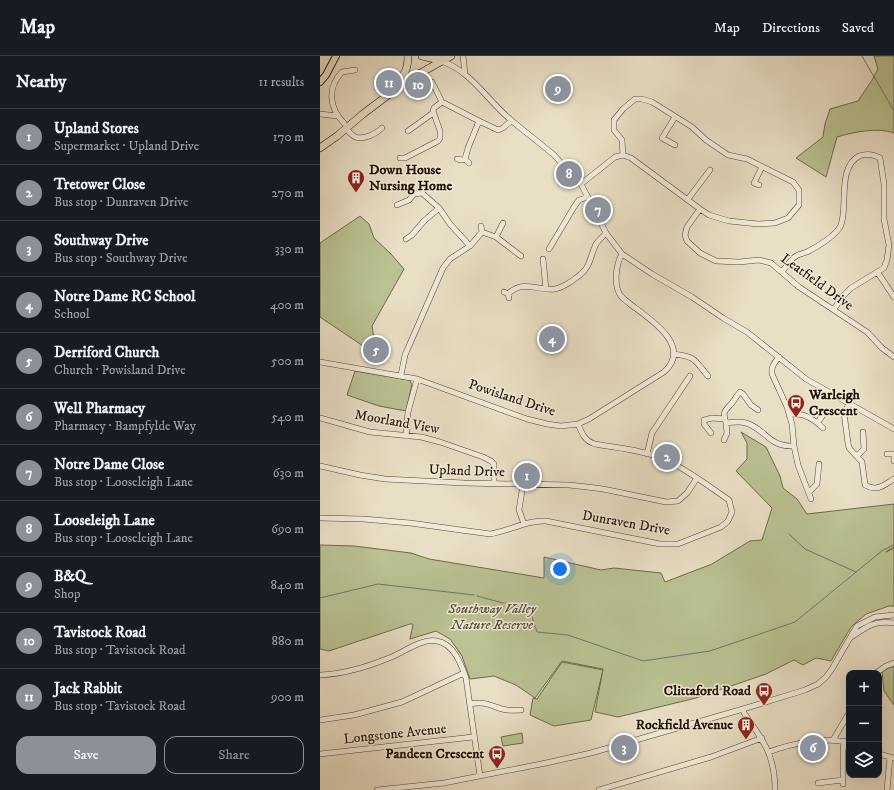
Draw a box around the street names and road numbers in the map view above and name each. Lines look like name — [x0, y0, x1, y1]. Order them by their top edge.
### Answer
street label: Leatfield Drive — [777, 250, 857, 314]
street label: Powisland Drive — [466, 375, 558, 421]
street label: Moorland View — [353, 406, 441, 438]
street label: Upland Drive — [429, 461, 506, 481]
street label: Dunraven Drive — [581, 506, 672, 540]
street label: Longstone Avenue — [343, 720, 448, 748]

